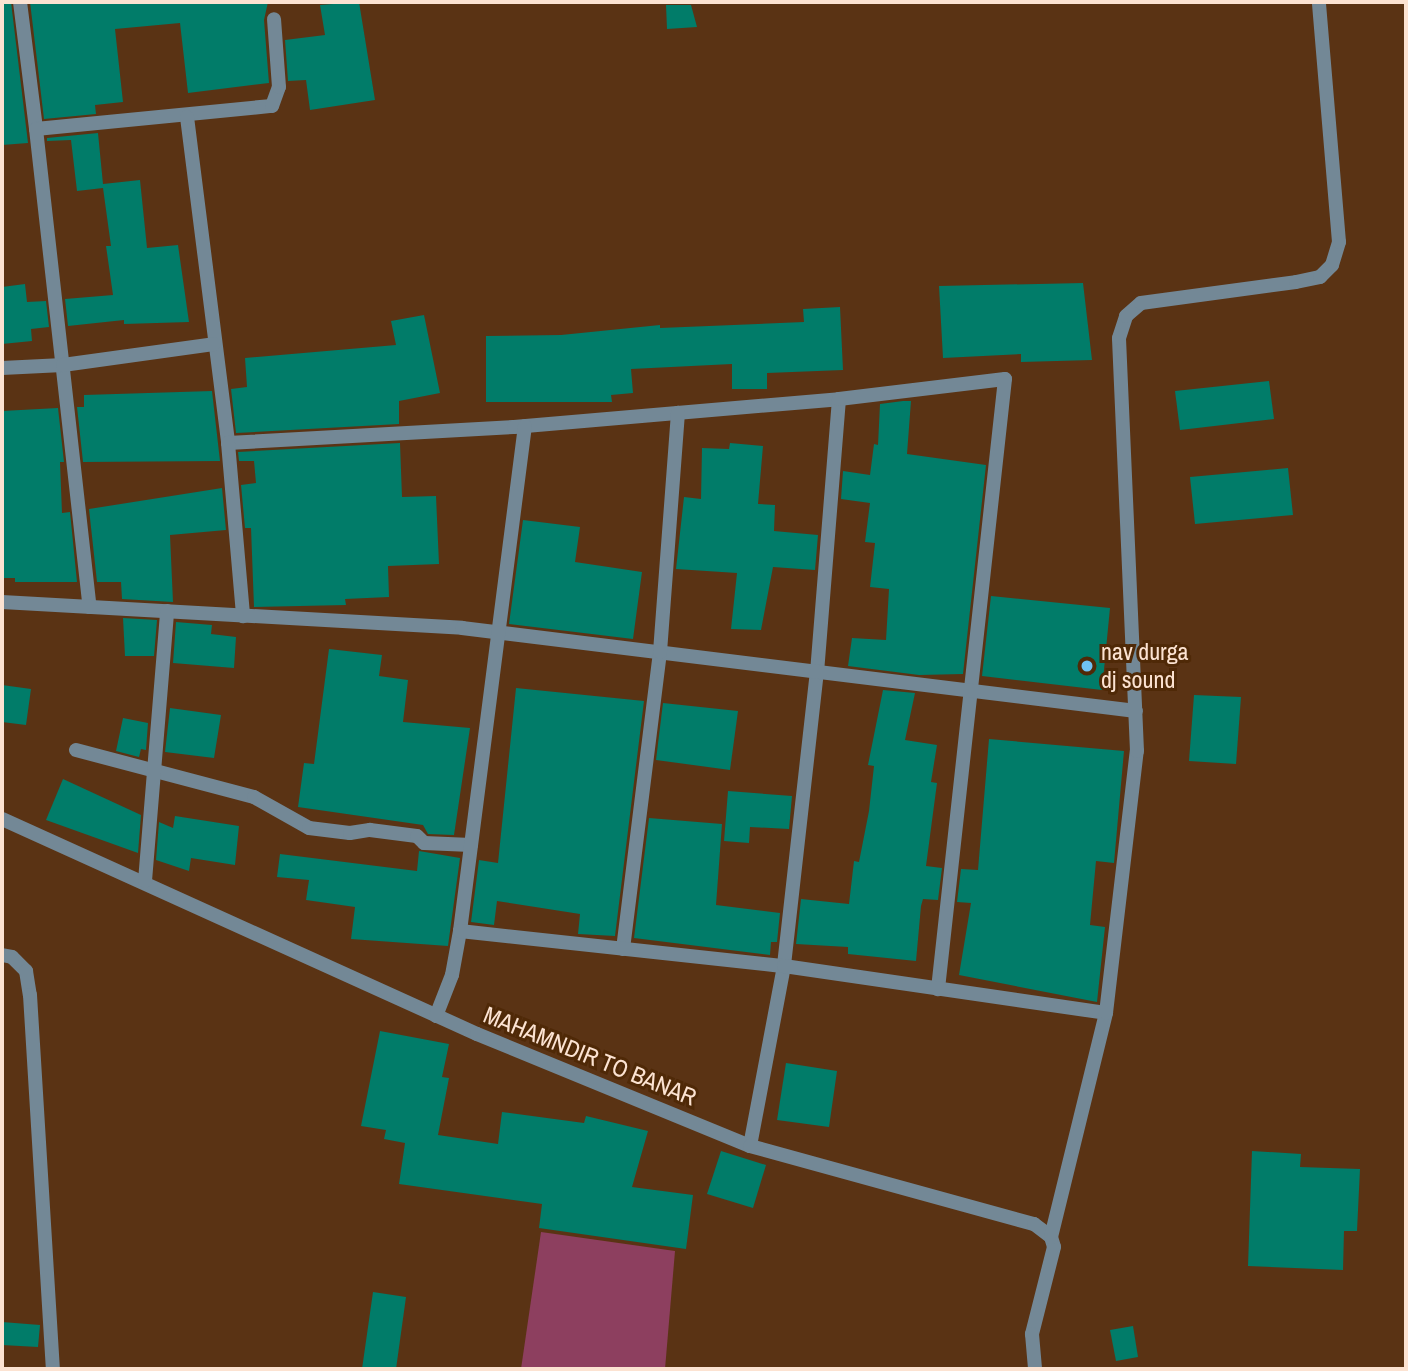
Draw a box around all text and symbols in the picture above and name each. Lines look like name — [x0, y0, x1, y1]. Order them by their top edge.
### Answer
place label: nav durga dj sound — [1101, 638, 1189, 694]
marker: nav durga dj sound — [1079, 658, 1095, 674]
street label: MAHAMNDIR TO BANAR — [479, 1000, 701, 1112]

